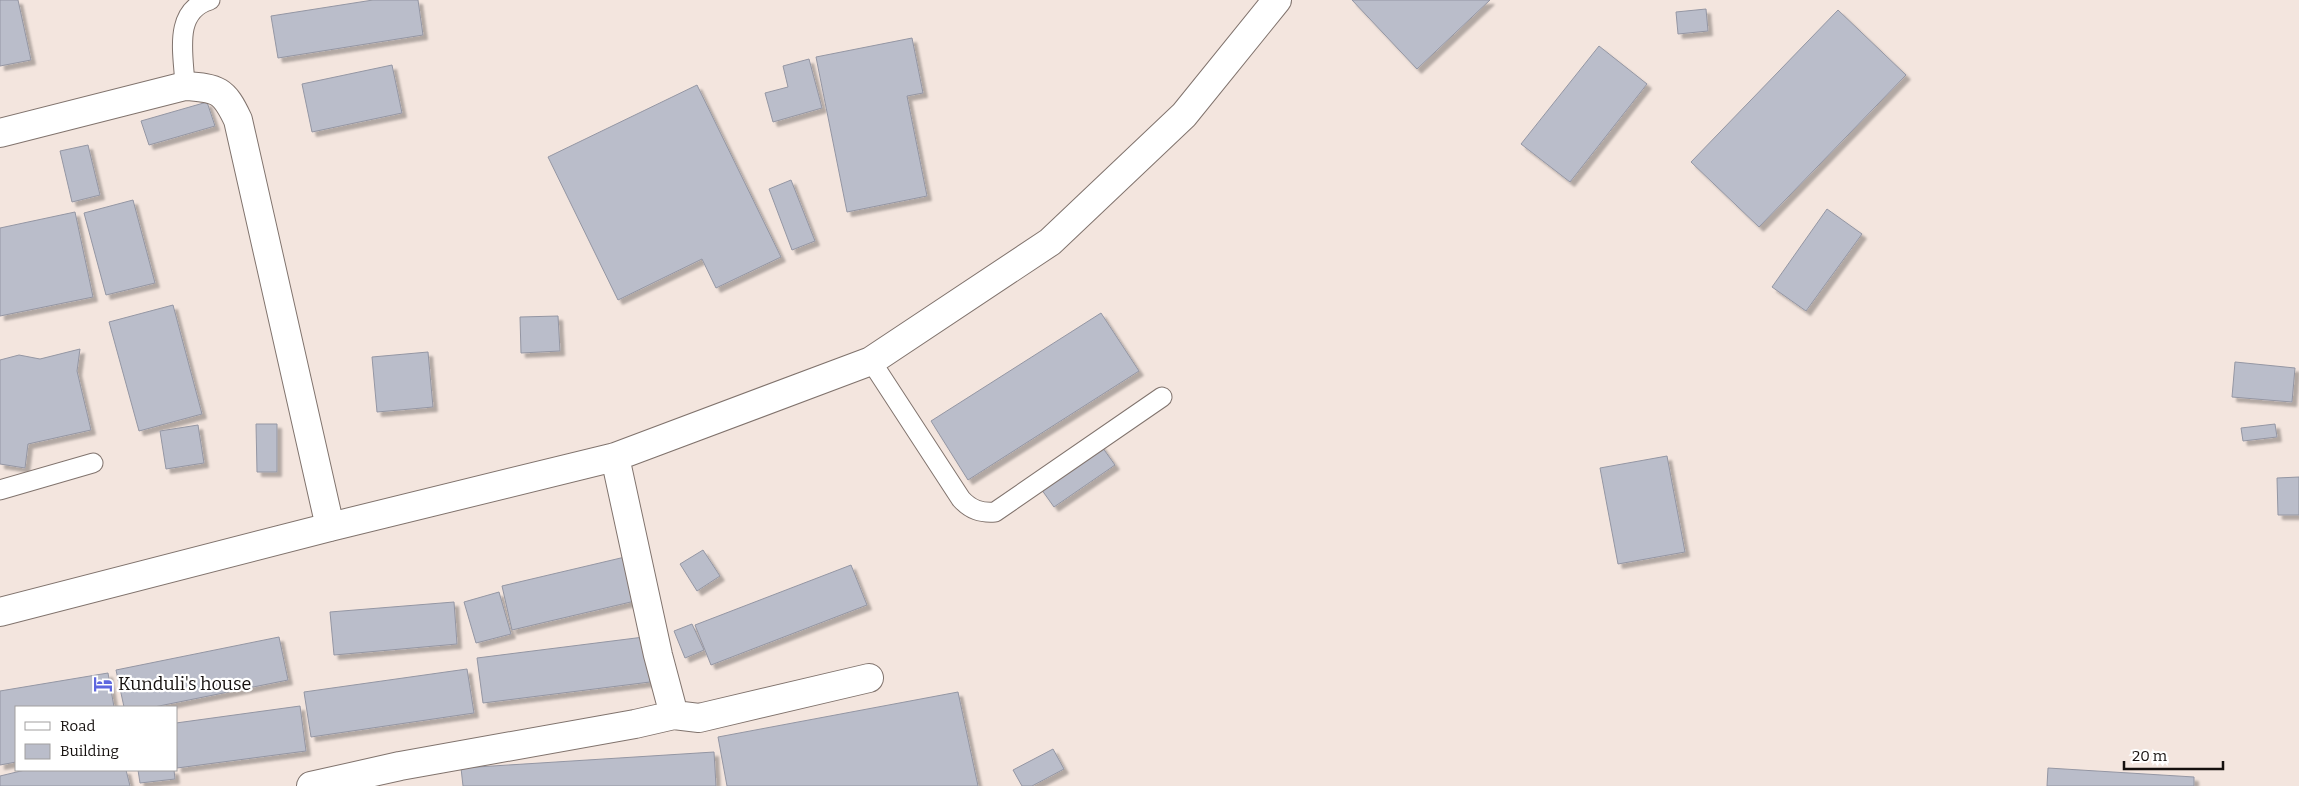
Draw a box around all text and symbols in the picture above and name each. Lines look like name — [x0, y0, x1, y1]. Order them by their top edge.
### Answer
hotel icon: Kunduli's house — [92, 673, 114, 695]
place label: Kunduli's house — [118, 673, 251, 695]
legend — [15, 706, 178, 771]
text: Road — [60, 717, 95, 735]
scale bar — [2124, 738, 2223, 770]
text: Building — [60, 742, 119, 760]
text: 20 m — [2132, 747, 2168, 765]

